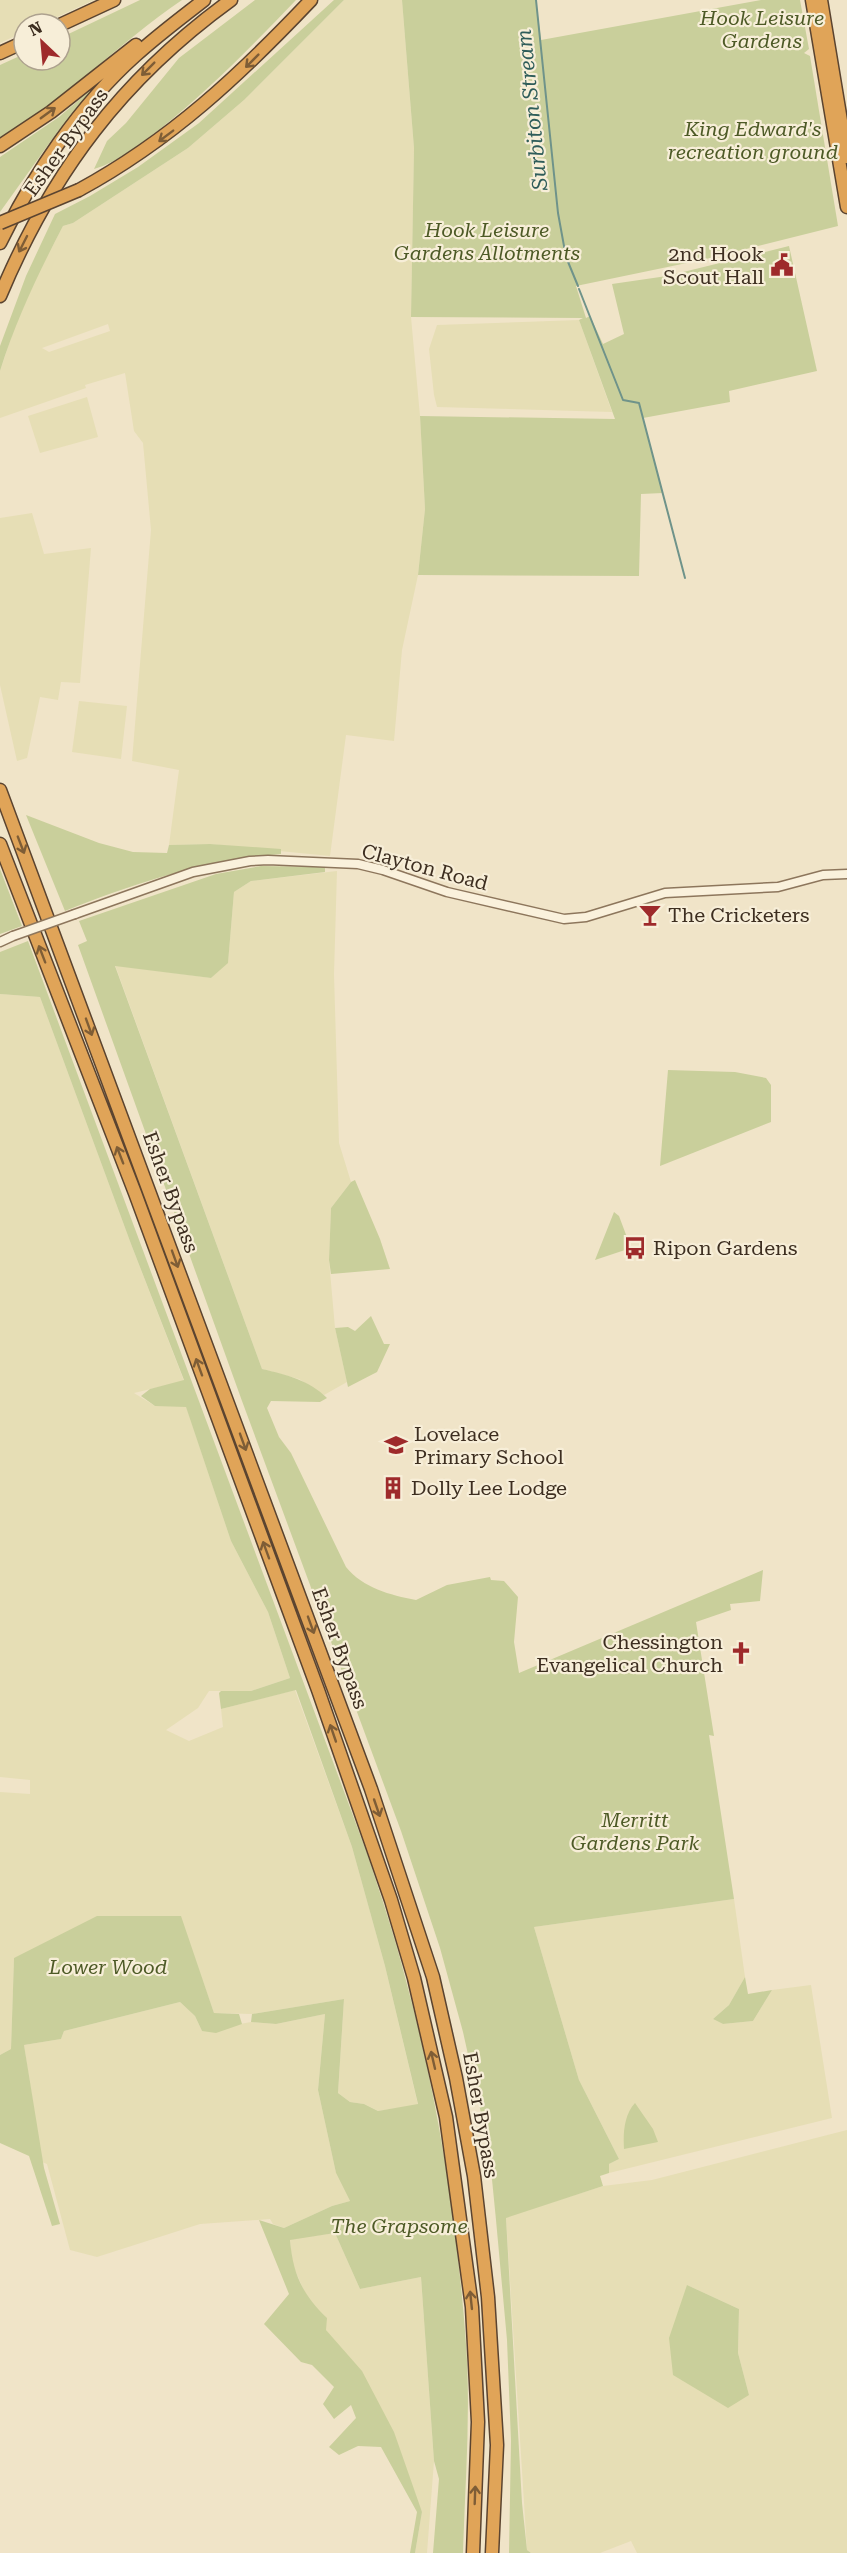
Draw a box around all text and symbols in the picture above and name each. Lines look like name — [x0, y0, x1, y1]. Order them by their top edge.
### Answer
park label: Hook Leisure Gardens — [699, 6, 824, 53]
north arrow — [12, 12, 72, 72]
text: N — [26, 18, 45, 40]
water label: Surbiton Stream — [512, 28, 553, 193]
one-way arrow — [245, 54, 260, 69]
one-way arrow — [141, 61, 155, 76]
street label: Esher Bypass — [19, 83, 113, 201]
one-way arrow — [40, 107, 56, 119]
park label: King Edward's recreation ground — [668, 117, 838, 164]
one-way arrow — [158, 129, 174, 142]
park label: Hook Leisure Gardens Allotments — [394, 218, 580, 265]
one-way arrow — [17, 234, 28, 252]
place label: 2nd Hook Scout Hall — [663, 242, 764, 289]
public building icon: 2nd Hook Scout Hall — [769, 252, 795, 278]
one-way arrow — [16, 835, 27, 853]
street label: Clayton Road — [359, 839, 491, 895]
bar icon: The Cricketers — [637, 902, 663, 928]
place label: The Cricketers — [668, 903, 810, 927]
one-way arrow — [36, 945, 47, 963]
one-way arrow — [84, 1017, 95, 1036]
street label: Esher Bypass — [138, 1128, 204, 1256]
one-way arrow — [114, 1146, 125, 1165]
bus stop icon: Ripon Gardens — [622, 1235, 648, 1261]
place label: Ripon Gardens — [653, 1236, 798, 1260]
one-way arrow — [171, 1249, 182, 1268]
one-way arrow — [193, 1358, 204, 1377]
place label: Lovelace Primary School — [414, 1422, 564, 1469]
one-way arrow — [238, 1432, 249, 1451]
school or university icon: Lovelace Primary School — [383, 1432, 409, 1458]
building icon: Dolly Lee Lodge — [380, 1475, 406, 1501]
place label: Dolly Lee Lodge — [411, 1476, 567, 1500]
one-way arrow — [260, 1541, 271, 1560]
street label: Esher Bypass — [307, 1584, 373, 1712]
one-way arrow — [306, 1615, 317, 1634]
place label: Chessington Evangelical Church — [536, 1630, 723, 1677]
church icon: Chessington Evangelical Church — [728, 1640, 754, 1666]
one-way arrow — [326, 1724, 337, 1743]
one-way arrow — [373, 1798, 384, 1817]
park label: Merritt Gardens Park — [571, 1808, 699, 1855]
park label: Lower Wood — [48, 1955, 167, 1979]
street label: Esher Bypass — [458, 2050, 504, 2180]
one-way arrow — [427, 2051, 438, 2070]
park label: The Grapsome — [330, 2214, 468, 2238]
one-way arrow — [466, 2290, 477, 2310]
one-way arrow — [470, 2485, 481, 2505]

